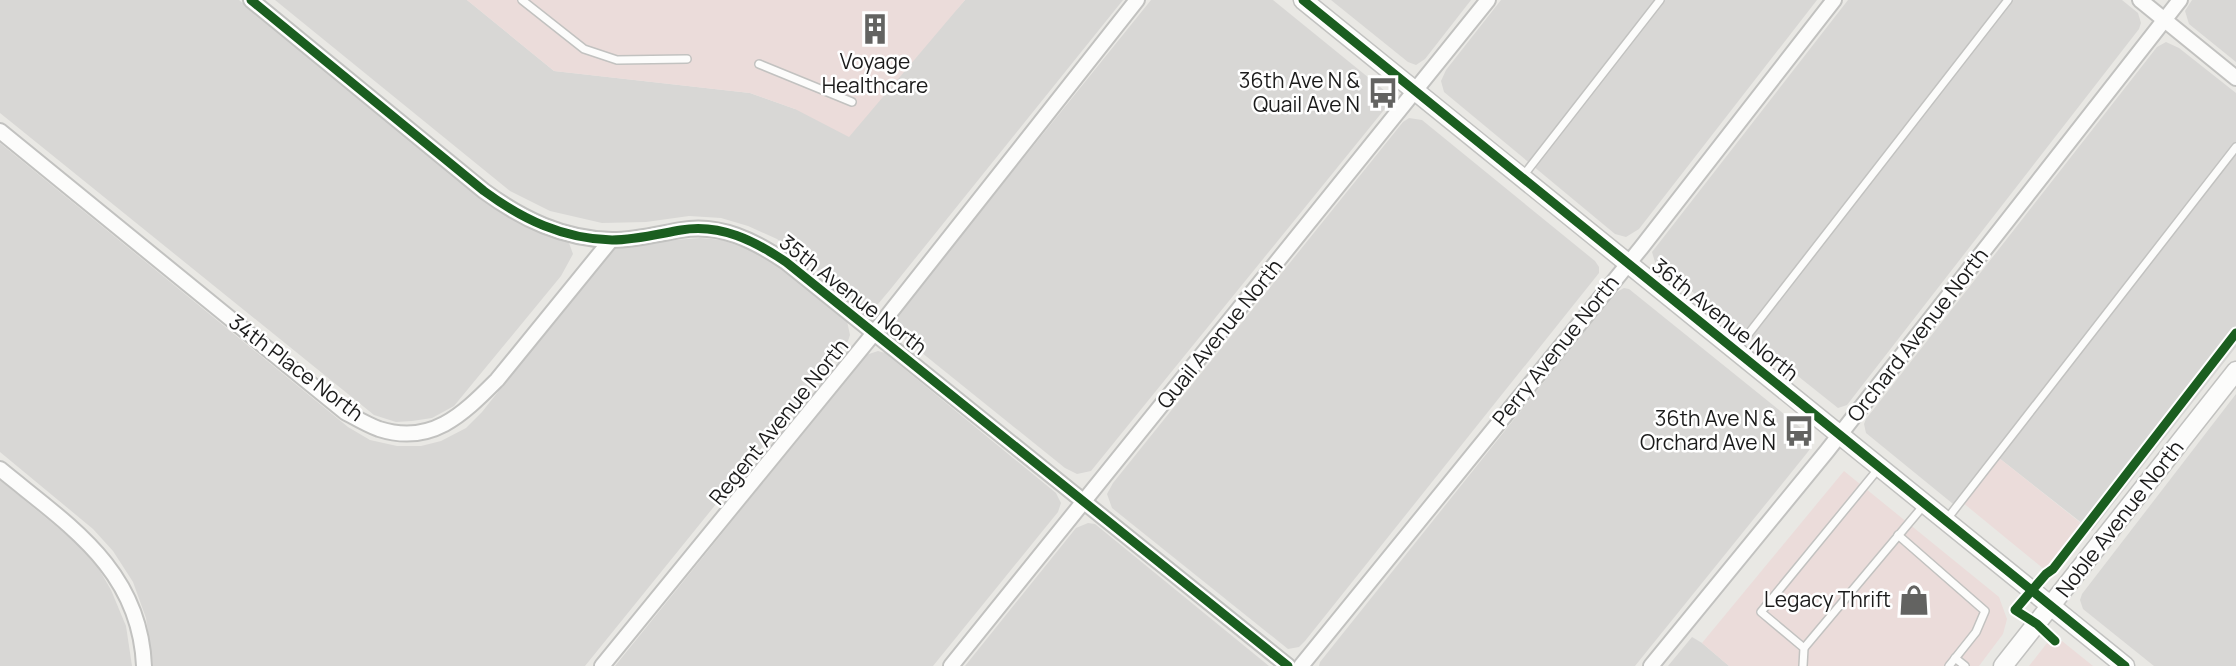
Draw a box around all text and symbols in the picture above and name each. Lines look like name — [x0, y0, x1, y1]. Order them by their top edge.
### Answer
building icon: Voyage Healthcare — [858, 12, 892, 46]
place label: Voyage Healthcare — [822, 47, 928, 99]
place label: 36th Ave N & Quail Ave N — [1239, 66, 1360, 118]
bus stop icon: 36th Ave N & Quail Ave N — [1366, 76, 1400, 110]
street label: 35th Avenue North — [774, 228, 933, 361]
street label: Orchard Avenue North — [1840, 242, 1994, 427]
street label: 36th Avenue North — [1646, 251, 1805, 387]
street label: Quail Avenue North — [1150, 253, 1288, 414]
street label: Perry Avenue North — [1486, 269, 1625, 432]
street label: 34th Place North — [224, 307, 369, 427]
street label: Regent Avenue North — [702, 332, 854, 510]
place label: 36th Ave N & Orchard Ave N — [1640, 404, 1776, 456]
bus stop icon: 36th Ave N & Orchard Ave N — [1782, 414, 1816, 448]
street label: Noble Avenue North — [2049, 434, 2189, 603]
shop icon: Legacy Thrift — [1897, 583, 1931, 617]
place label: Legacy Thrift — [1764, 585, 1891, 613]

